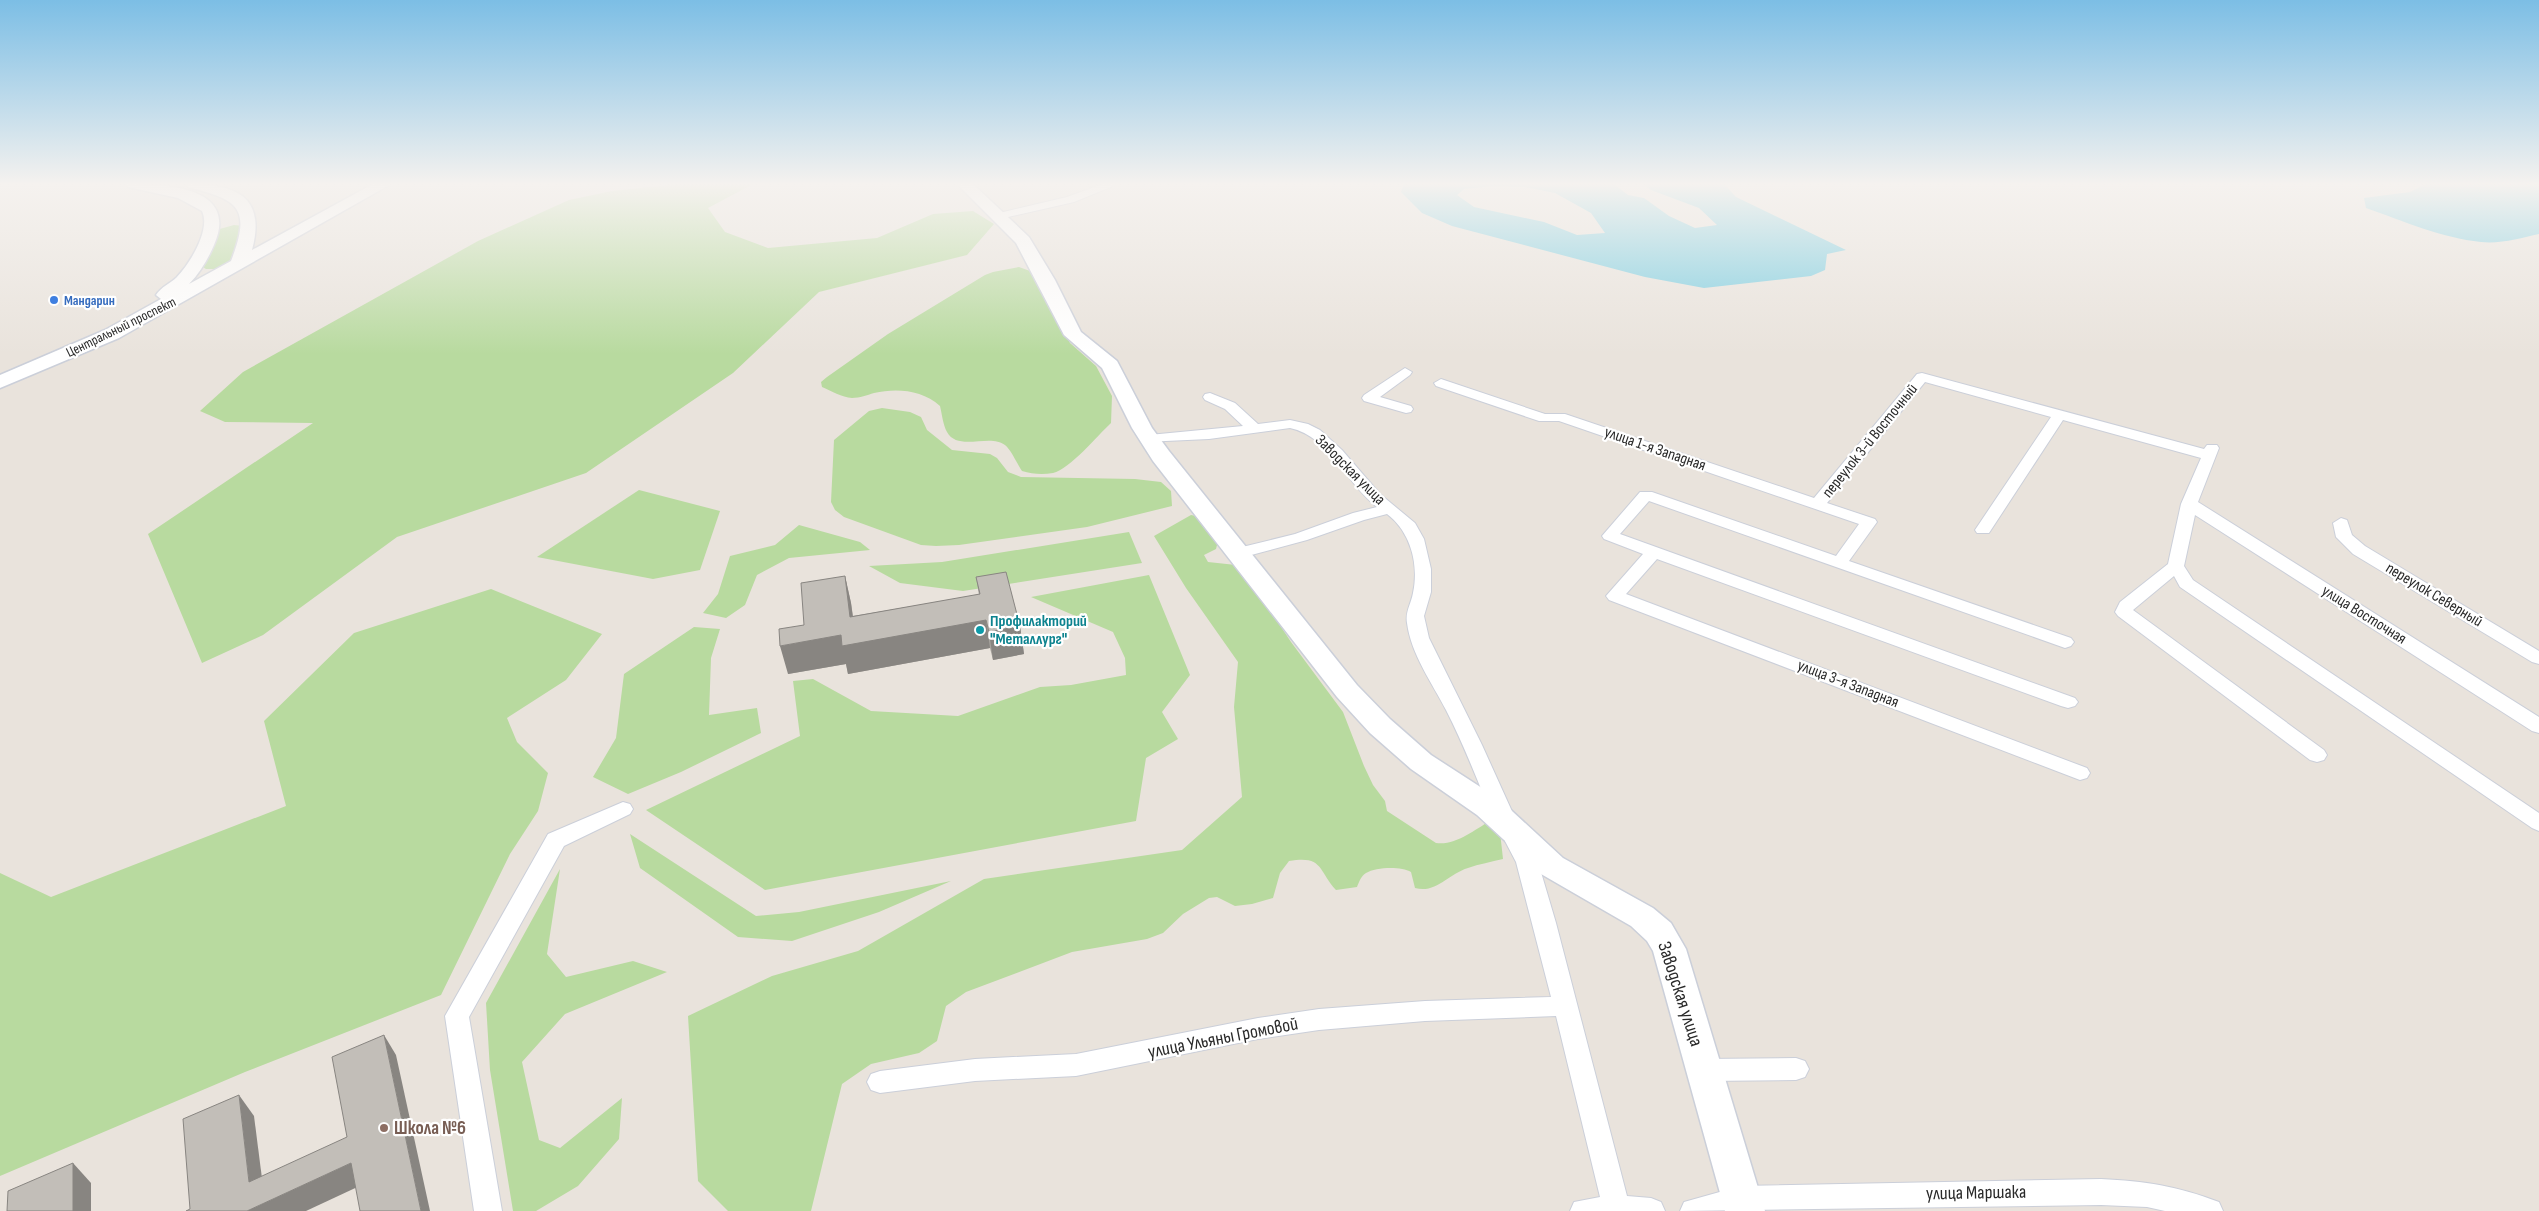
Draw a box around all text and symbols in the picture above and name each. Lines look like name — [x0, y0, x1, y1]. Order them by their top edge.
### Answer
place label: Мандарин — [64, 292, 115, 309]
street label: Центральный проспект — [63, 293, 179, 361]
marker: Мандарин — [48, 294, 60, 306]
street label: переулок 3-й Восточный — [1818, 380, 1922, 502]
street label: улица 1-я Западная — [1602, 423, 1708, 475]
street label: Заводская улица — [1311, 431, 1389, 509]
street label: переулок Северный — [2382, 559, 2486, 631]
street label: улица Восточная — [2318, 581, 2410, 649]
place label: Профилакторий "Металлург" — [990, 612, 1087, 649]
marker: Профилакторий "Металлург" — [974, 624, 986, 636]
street label: улица 3-я Западная — [1795, 656, 1901, 712]
street label: Заводская улица — [1652, 939, 1708, 1049]
street label: улица Ульяны Громовой — [1146, 1012, 1300, 1064]
place label: Школа №6 — [394, 1117, 466, 1140]
marker: Школа №6 — [378, 1122, 390, 1134]
street label: улица Маршака — [1926, 1181, 2026, 1205]

